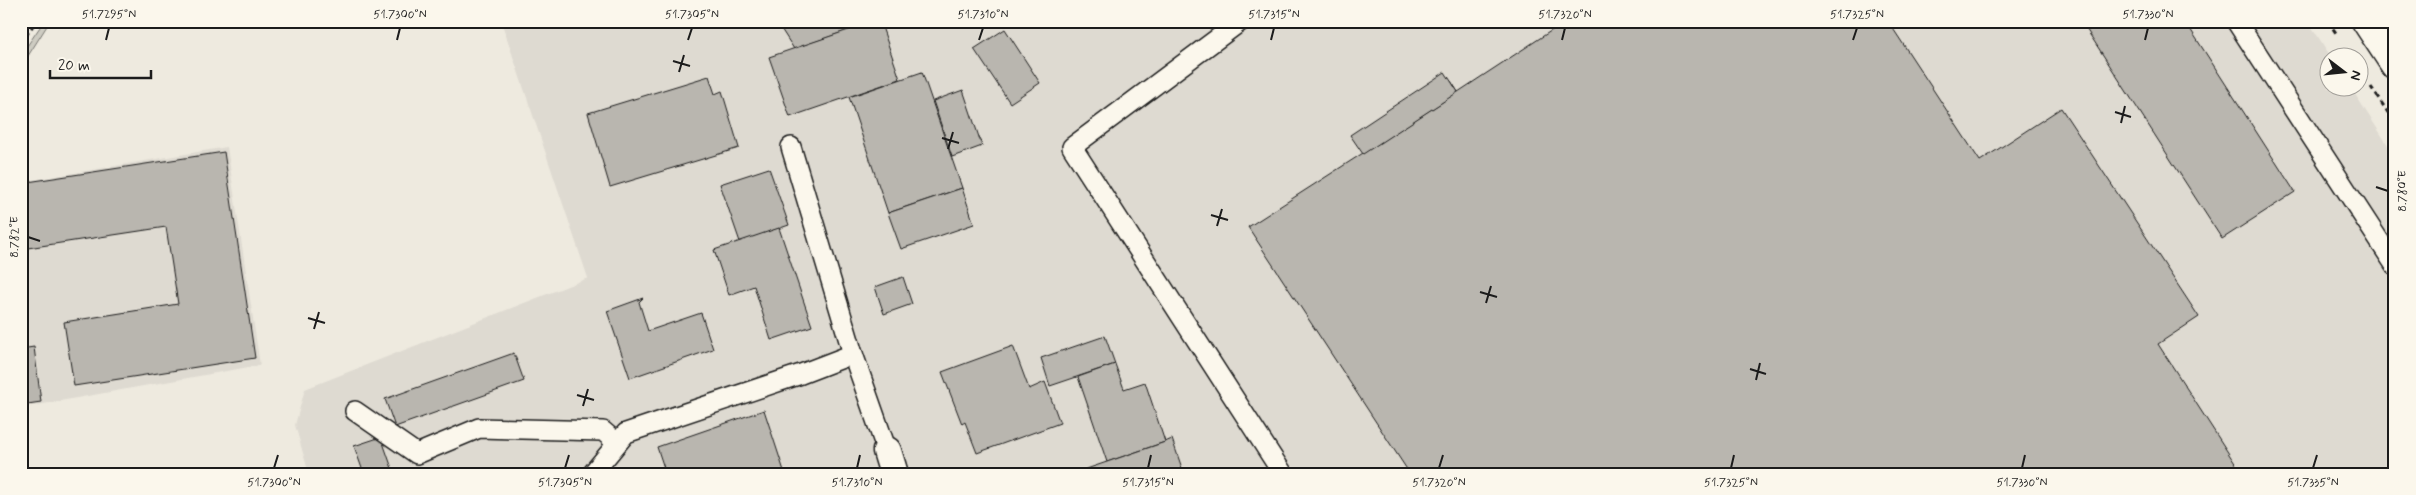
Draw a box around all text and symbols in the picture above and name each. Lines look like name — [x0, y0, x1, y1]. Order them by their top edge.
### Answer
text: 51.7295°N — [82, 7, 136, 23]
text: 51.7300°N — [373, 7, 427, 23]
text: 51.7305°N — [665, 7, 719, 23]
text: 51.7310°N — [958, 7, 1008, 23]
text: 51.7315°N — [1248, 7, 1300, 23]
text: 51.7320°N — [1538, 7, 1592, 23]
text: 51.7325°N — [1830, 7, 1884, 23]
text: 51.7330°N — [2122, 7, 2174, 23]
scale bar — [50, 48, 151, 80]
north arrow — [2318, 48, 2368, 98]
text: 20 m — [58, 56, 90, 76]
text: N — [2346, 68, 2365, 82]
text: 8.780°E — [2395, 170, 2411, 212]
text: 8.782°E — [7, 216, 23, 258]
text: 51.7300°N — [247, 475, 301, 491]
text: 51.7305°N — [538, 475, 592, 491]
text: 51.7310°N — [832, 475, 882, 491]
text: 51.7315°N — [1122, 475, 1174, 491]
text: 51.7320°N — [1412, 475, 1466, 491]
text: 51.7325°N — [1704, 475, 1758, 491]
text: 51.7330°N — [1996, 475, 2048, 491]
text: 51.7335°N — [2287, 475, 2339, 491]

